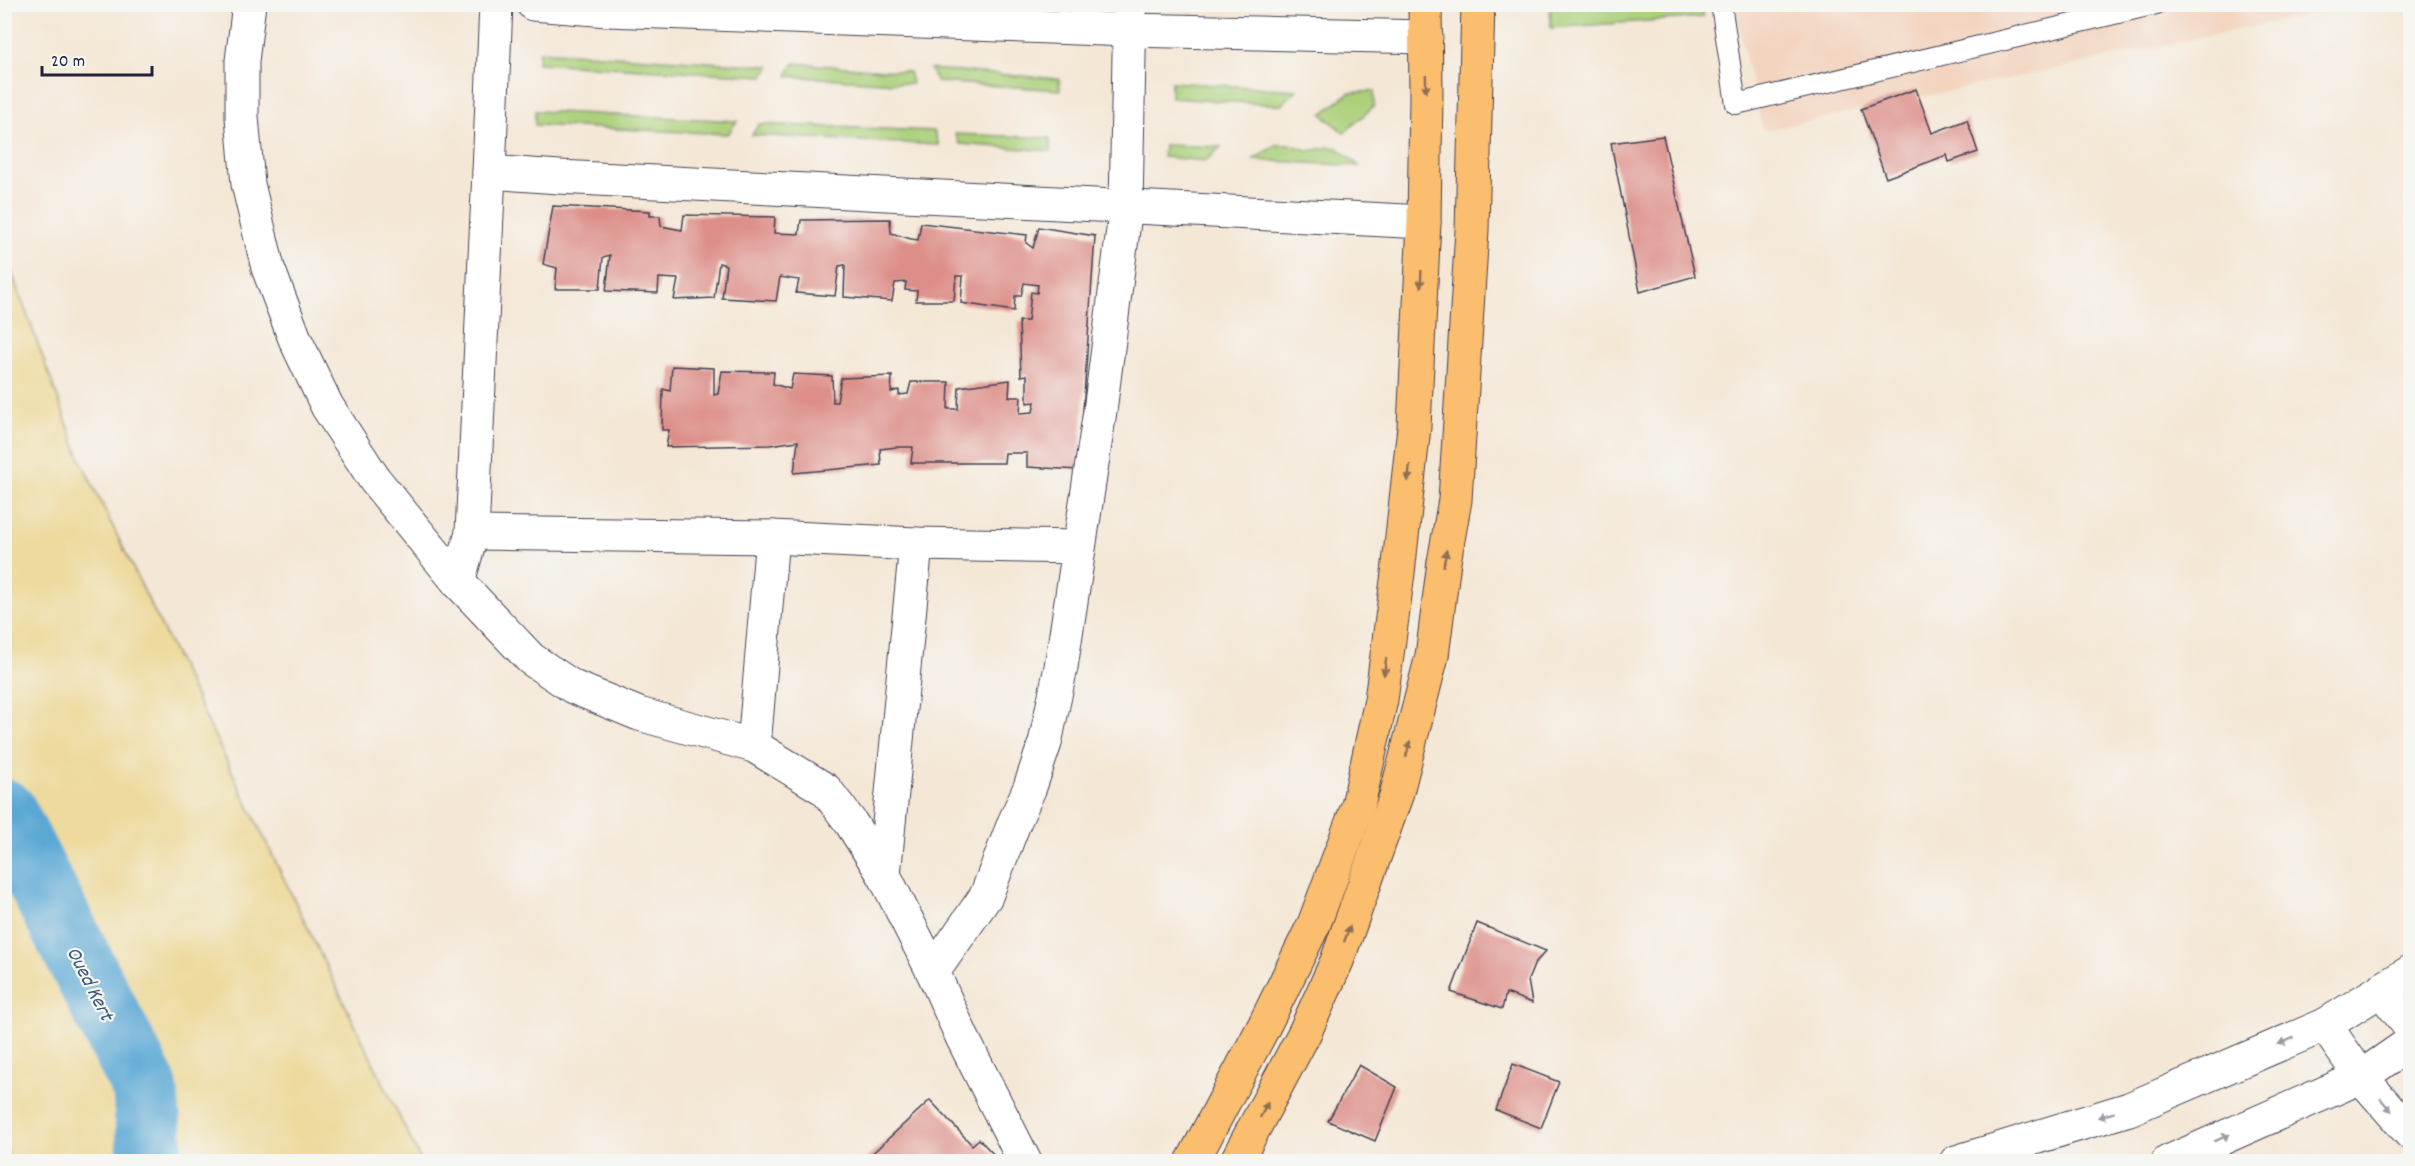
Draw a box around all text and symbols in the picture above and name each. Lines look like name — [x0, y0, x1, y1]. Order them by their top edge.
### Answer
scale bar — [42, 39, 152, 77]
text: 20 m — [51, 50, 85, 75]
one-way arrow — [1421, 74, 1431, 93]
one-way arrow — [1417, 269, 1426, 288]
one-way arrow — [1404, 464, 1414, 483]
one-way arrow — [1441, 548, 1450, 567]
one-way arrow — [1381, 658, 1390, 677]
one-way arrow — [1404, 740, 1414, 758]
one-way arrow — [1343, 925, 1353, 943]
water label: Oued Kert — [57, 942, 121, 1029]
one-way arrow — [2277, 1036, 2295, 1046]
one-way arrow — [2379, 1097, 2392, 1112]
one-way arrow — [1259, 1101, 1269, 1118]
one-way arrow — [2097, 1111, 2115, 1121]
one-way arrow — [2213, 1133, 2231, 1143]

